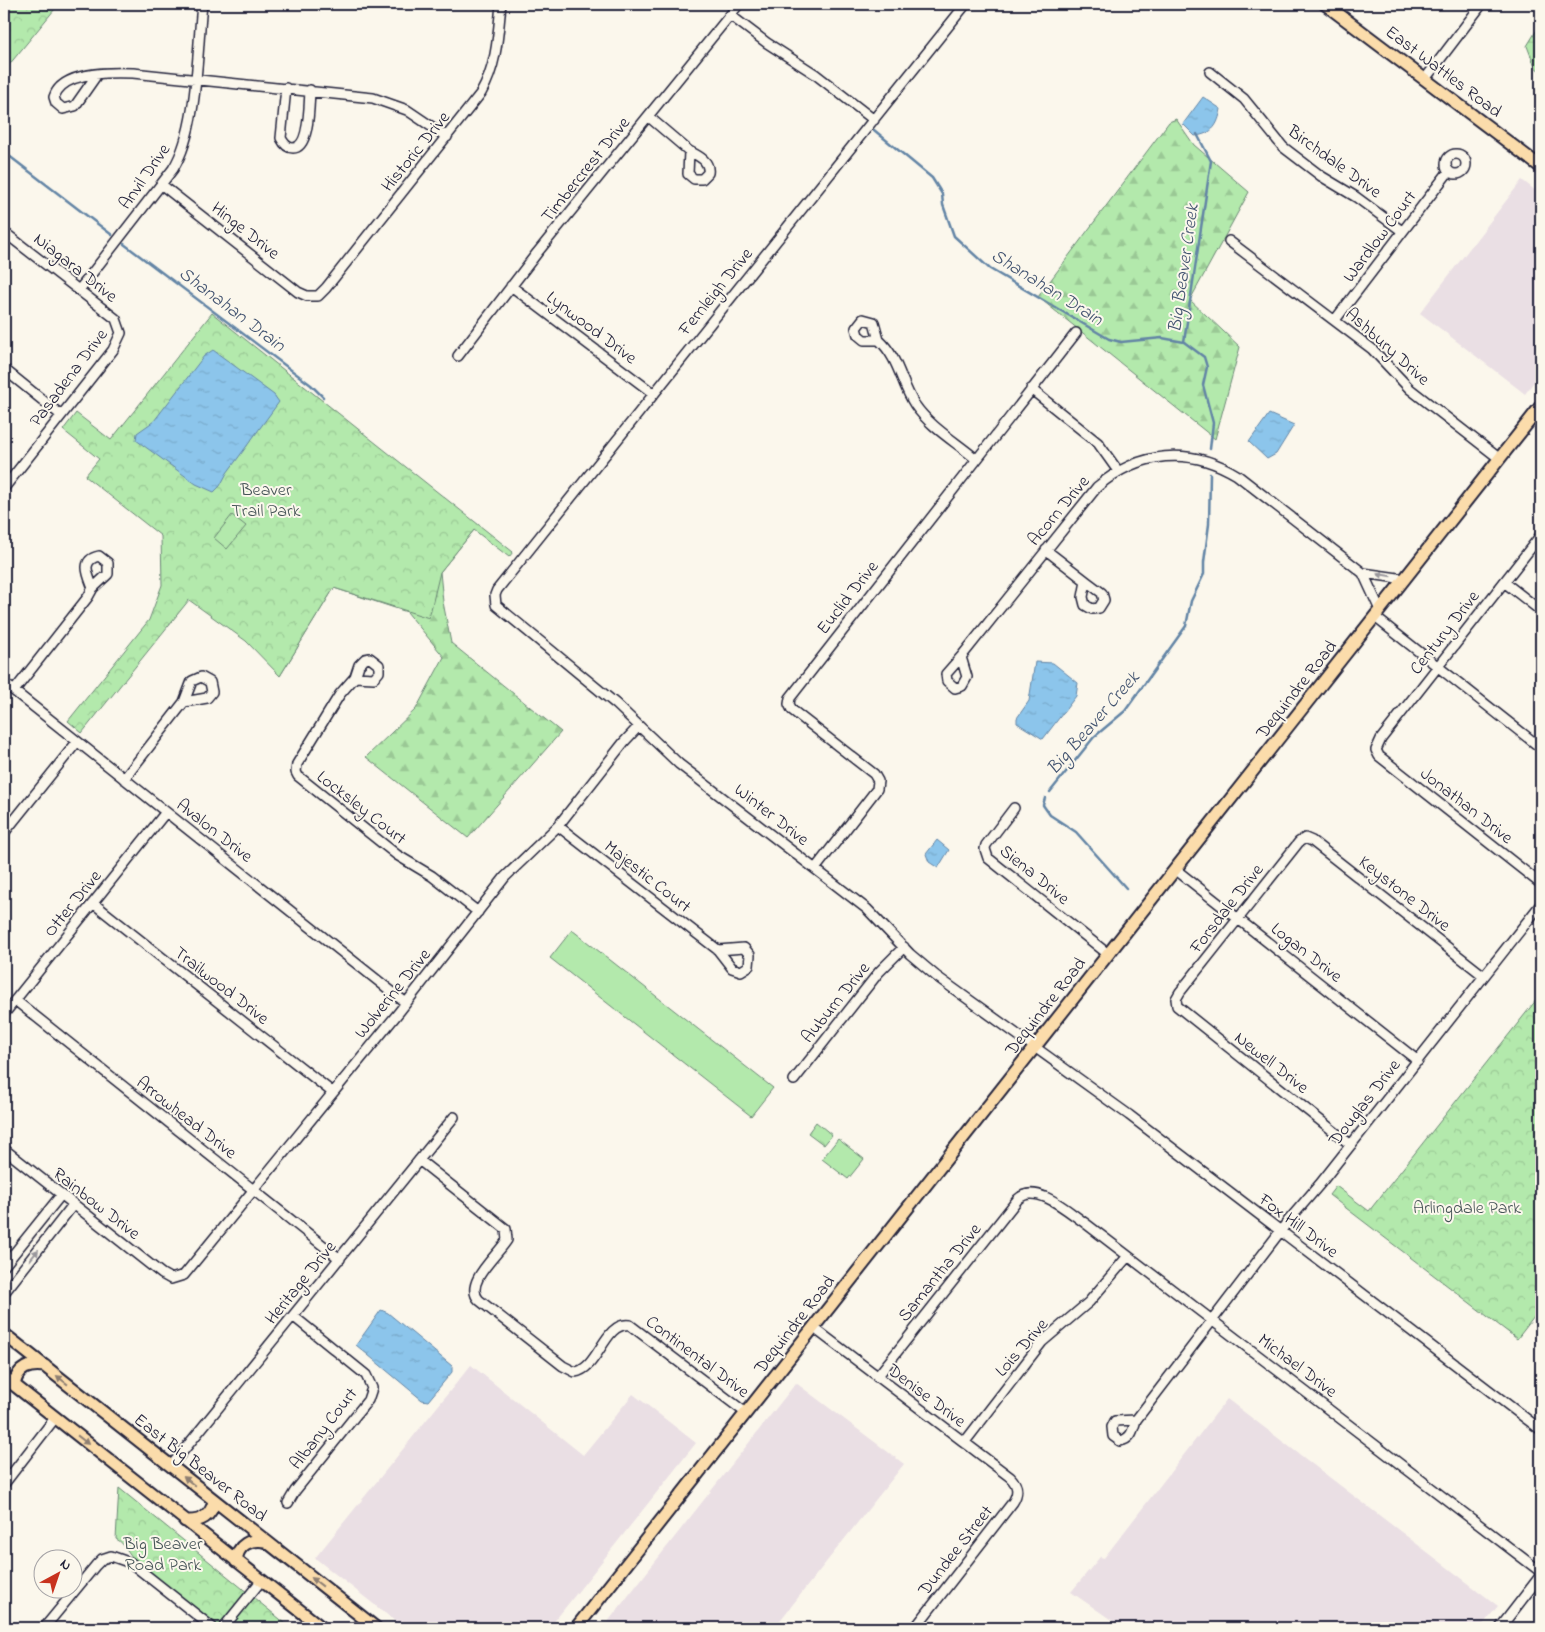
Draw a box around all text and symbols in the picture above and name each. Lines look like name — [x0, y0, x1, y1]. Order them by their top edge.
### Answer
street label: East Wattles Road — [1379, 20, 1507, 125]
street label: Historic Drive — [376, 106, 458, 198]
street label: Timbercrest Drive — [536, 111, 638, 229]
street label: Birchdale Drive — [1281, 119, 1387, 206]
street label: Anvil Drive — [113, 138, 178, 215]
street label: Wardlow Court — [1337, 186, 1424, 289]
street label: Hinge Drive — [204, 196, 285, 268]
water label: Big Beaver Creek — [1162, 202, 1208, 335]
street label: Niagara Drive — [27, 227, 123, 311]
street label: Fernleigh Drive — [672, 242, 762, 343]
water label: Shanahan Drain — [985, 243, 1108, 334]
water label: Shanahan Drain — [172, 261, 291, 359]
street label: Lynwood Drive — [540, 286, 643, 372]
street label: Ashbury Drive — [1338, 302, 1436, 393]
street label: Pasadena Drive — [24, 323, 116, 433]
street label: Acorn Drive — [1022, 470, 1097, 552]
park label: Beaver Trail Park — [232, 478, 301, 525]
street label: Euclid Drive — [811, 555, 886, 641]
one-way arrow — [1376, 571, 1392, 579]
street label: Century Drive — [1404, 585, 1487, 681]
street label: Dequindre Road — [1250, 636, 1344, 746]
water label: Big Beaver Creek — [1041, 665, 1148, 782]
street label: Jonathan Drive — [1414, 762, 1519, 852]
street label: Locksley Court — [310, 765, 411, 852]
street label: Winter Drive — [728, 778, 814, 854]
street label: Avalon Drive — [170, 793, 258, 870]
street label: Majestic Court — [598, 835, 696, 920]
street label: Siena Drive — [993, 839, 1075, 913]
street label: Keystone Drive — [1352, 850, 1456, 939]
street label: Forsdale Drive — [1184, 858, 1271, 960]
street label: Otter Drive — [38, 864, 109, 943]
street label: Logan Drive — [1264, 917, 1348, 991]
street label: Trailwood Drive — [168, 941, 275, 1033]
street label: Wolverine Drive — [349, 943, 439, 1045]
street label: Dequindre Road — [999, 953, 1093, 1063]
street label: Auburn Drive — [796, 956, 878, 1049]
street label: Newell Drive — [1228, 1026, 1314, 1102]
street label: Douglas Drive — [1323, 1053, 1409, 1154]
street label: Arrowhead Drive — [130, 1071, 242, 1167]
street label: Rainbow Drive — [47, 1162, 146, 1248]
street label: Fox Hill Drive — [1252, 1187, 1344, 1266]
park label: Arlingdale Park — [1413, 1196, 1521, 1223]
street label: Samantha Drive — [893, 1218, 989, 1328]
street label: Heritage Drive — [260, 1235, 345, 1331]
one-way arrow — [28, 1249, 39, 1262]
street label: Dequindre Road — [748, 1271, 842, 1381]
street label: Continental Drive — [639, 1310, 755, 1406]
street label: Lois Drive — [990, 1312, 1056, 1383]
street label: Michael Drive — [1252, 1328, 1343, 1406]
street label: Denise Drive — [880, 1358, 971, 1435]
one-way arrow — [56, 1374, 69, 1385]
street label: Albany Court — [284, 1383, 365, 1476]
street label: East Big Beaver Road — [127, 1408, 272, 1530]
one-way arrow — [76, 1435, 90, 1445]
one-way arrow — [183, 1475, 196, 1486]
street label: Dundee Street — [912, 1501, 1000, 1603]
park label: Big Beaver Road Park — [123, 1532, 203, 1579]
north arrow — [32, 1550, 82, 1600]
text: N — [55, 1554, 76, 1576]
one-way arrow — [311, 1576, 324, 1587]

